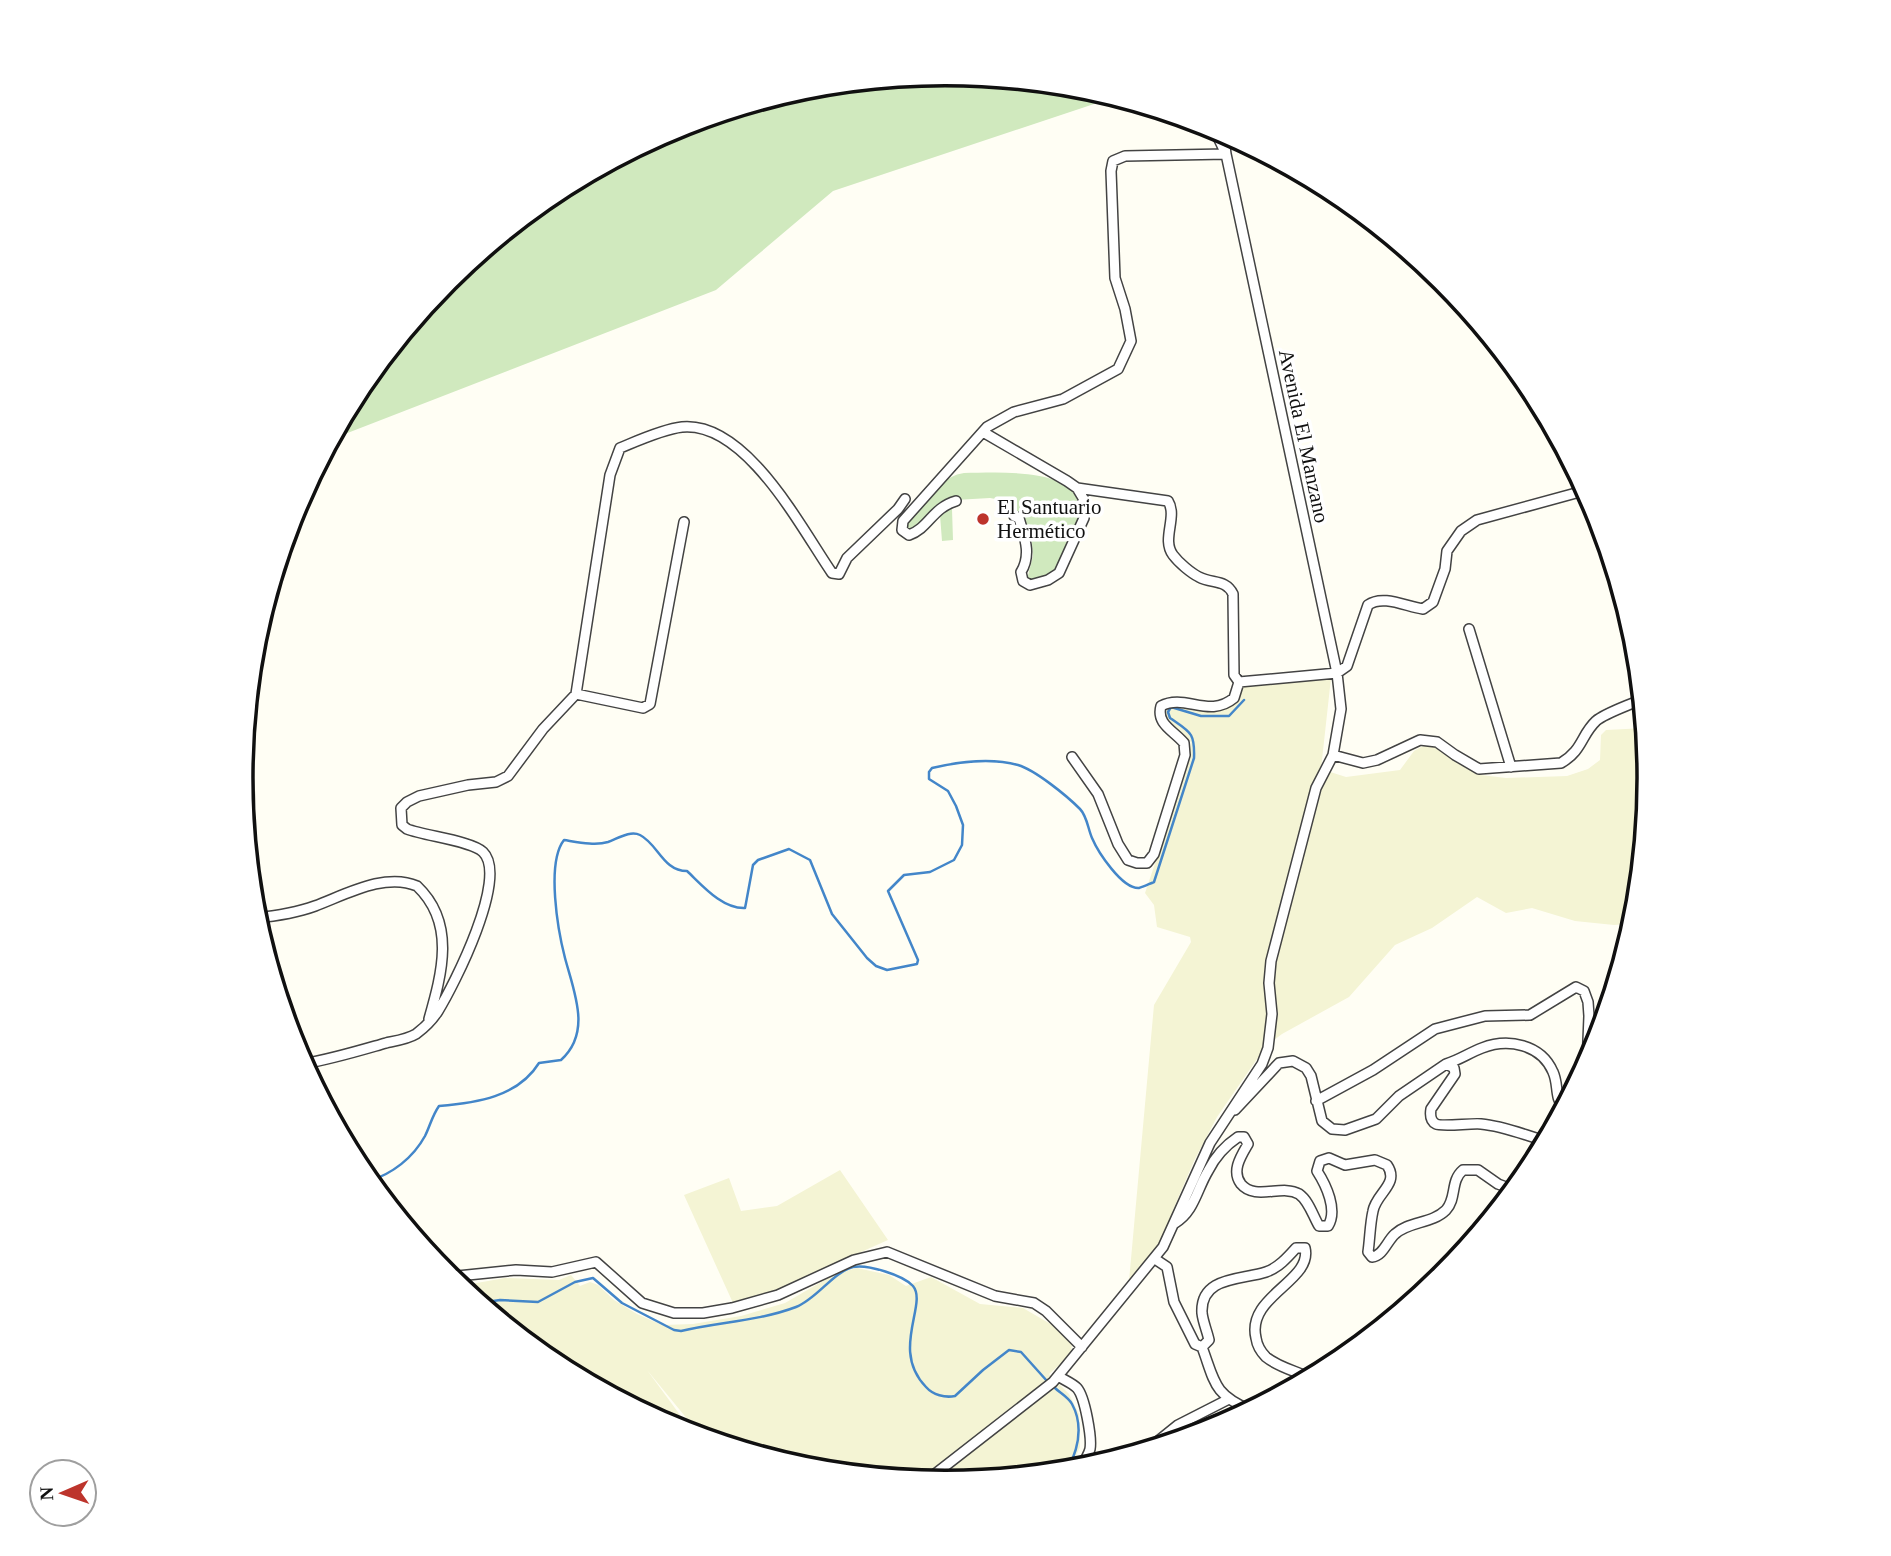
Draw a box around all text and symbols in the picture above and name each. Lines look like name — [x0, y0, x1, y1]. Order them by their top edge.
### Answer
street label: Avenida El Manzano — [1274, 347, 1334, 525]
place label: El Santuario Hermético — [997, 495, 1101, 543]
marker: El Santuario Hermético — [975, 511, 991, 527]
north arrow — [28, 1458, 98, 1528]
text: N — [36, 1486, 57, 1501]

